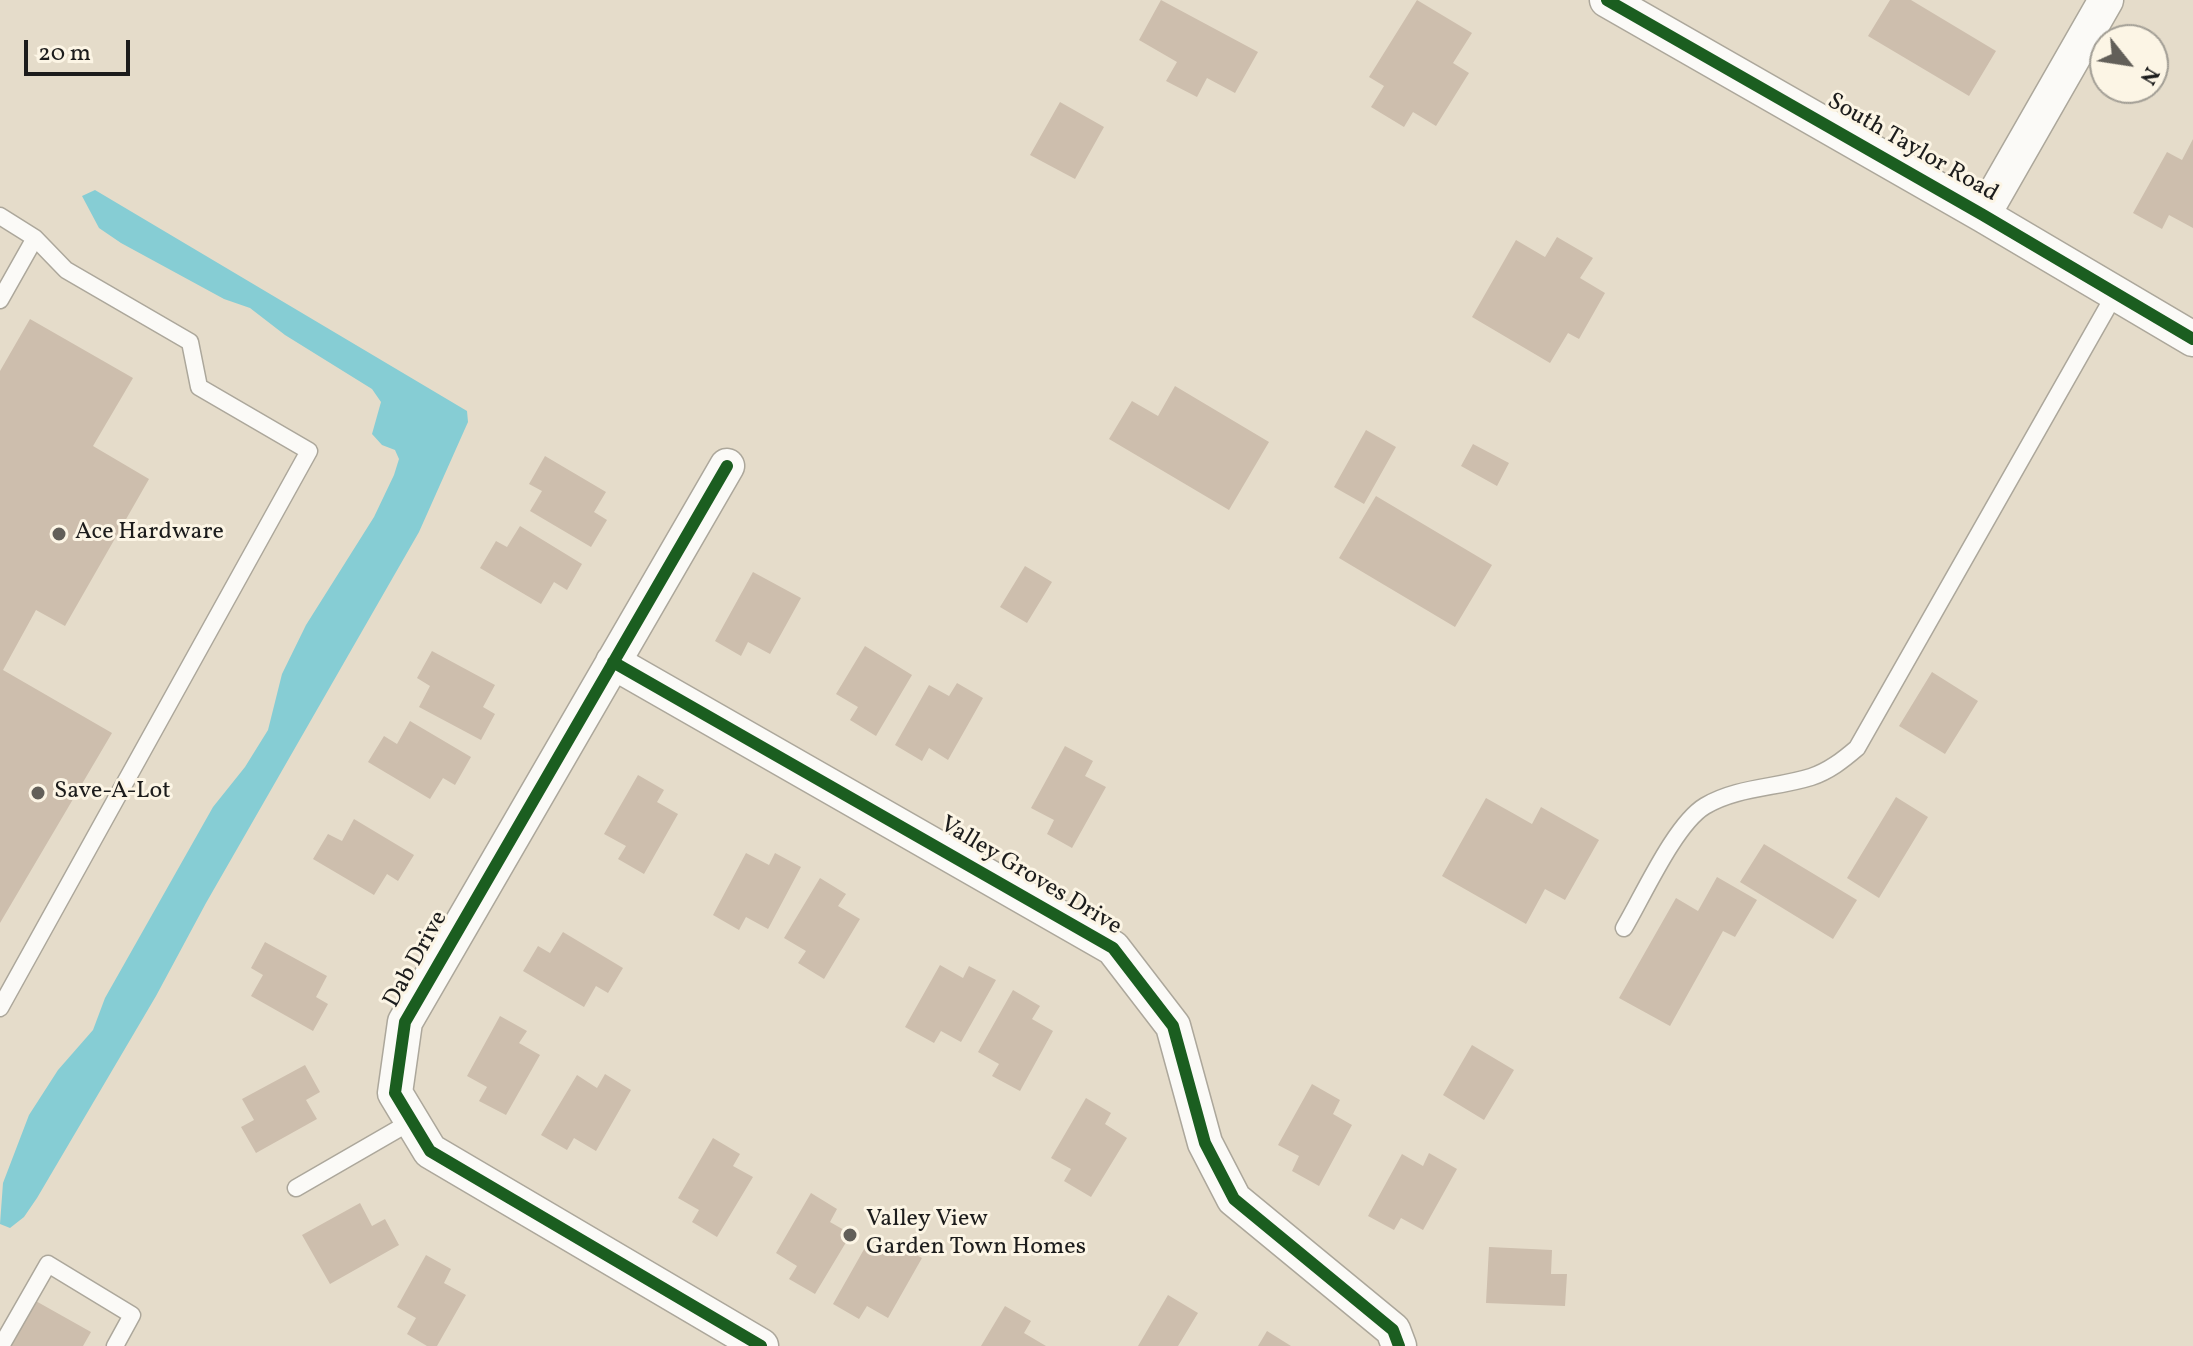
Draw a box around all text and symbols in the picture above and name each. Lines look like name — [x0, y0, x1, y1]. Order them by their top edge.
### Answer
scale bar — [28, 24, 134, 74]
north arrow — [2089, 24, 2169, 104]
text: 20 m — [38, 37, 91, 71]
text: N — [2131, 61, 2166, 90]
street label: South Taylor Road — [1821, 88, 2003, 210]
place label: Ace Hardware — [75, 520, 224, 548]
marker: Ace Hardware — [50, 525, 68, 543]
place label: Save-A-Lot — [54, 779, 171, 807]
marker: Save-A-Lot — [29, 784, 47, 802]
street label: Valley Groves Drive — [934, 811, 1126, 943]
street label: Dab Drive — [379, 907, 455, 1013]
place label: Valley View Garden Town Homes — [866, 1207, 1086, 1263]
marker: Valley View Garden Town Homes — [841, 1226, 859, 1244]

